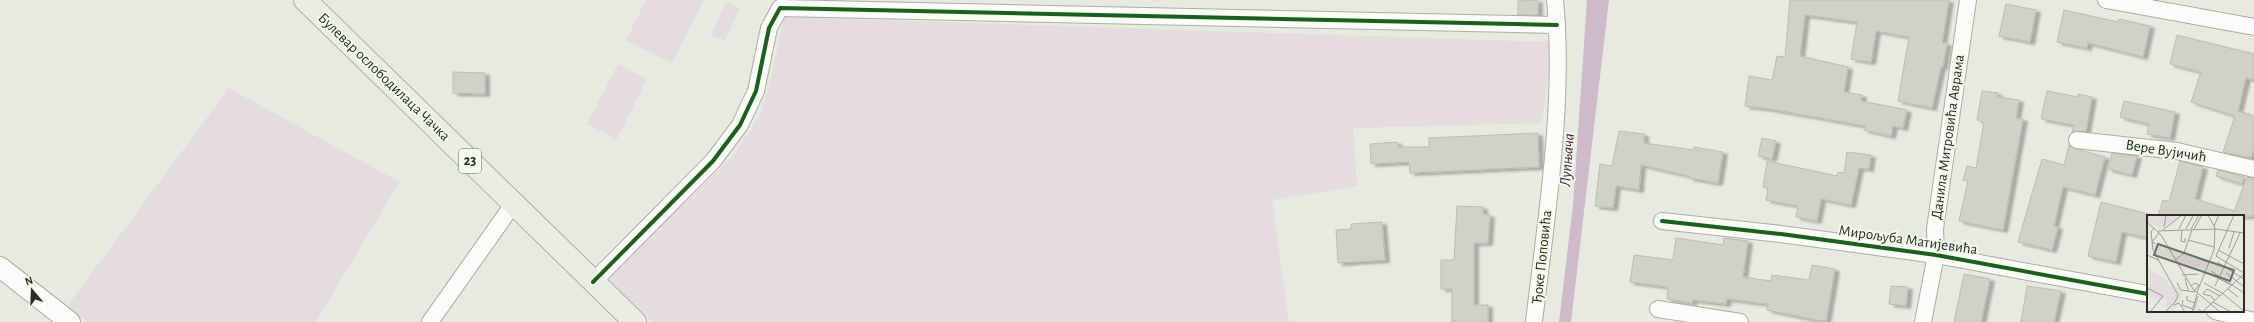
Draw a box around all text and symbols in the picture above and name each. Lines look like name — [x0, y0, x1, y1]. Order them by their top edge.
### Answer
street label: Булевар ослободилаца Чачка — [315, 10, 453, 144]
street label: Данила Митровића Аврама — [1929, 53, 1967, 221]
water label: Лупњача — [1557, 133, 1577, 188]
street label: Вере Вујичић — [2124, 137, 2208, 165]
road number: 23 — [459, 149, 481, 173]
street label: Ђоке Поповића — [1530, 209, 1554, 304]
inset map — [2147, 215, 2244, 312]
street label: Мирољуба Матијевића — [1838, 223, 1979, 257]
north arrow — [12, 270, 52, 310]
text: N — [23, 275, 34, 287]

